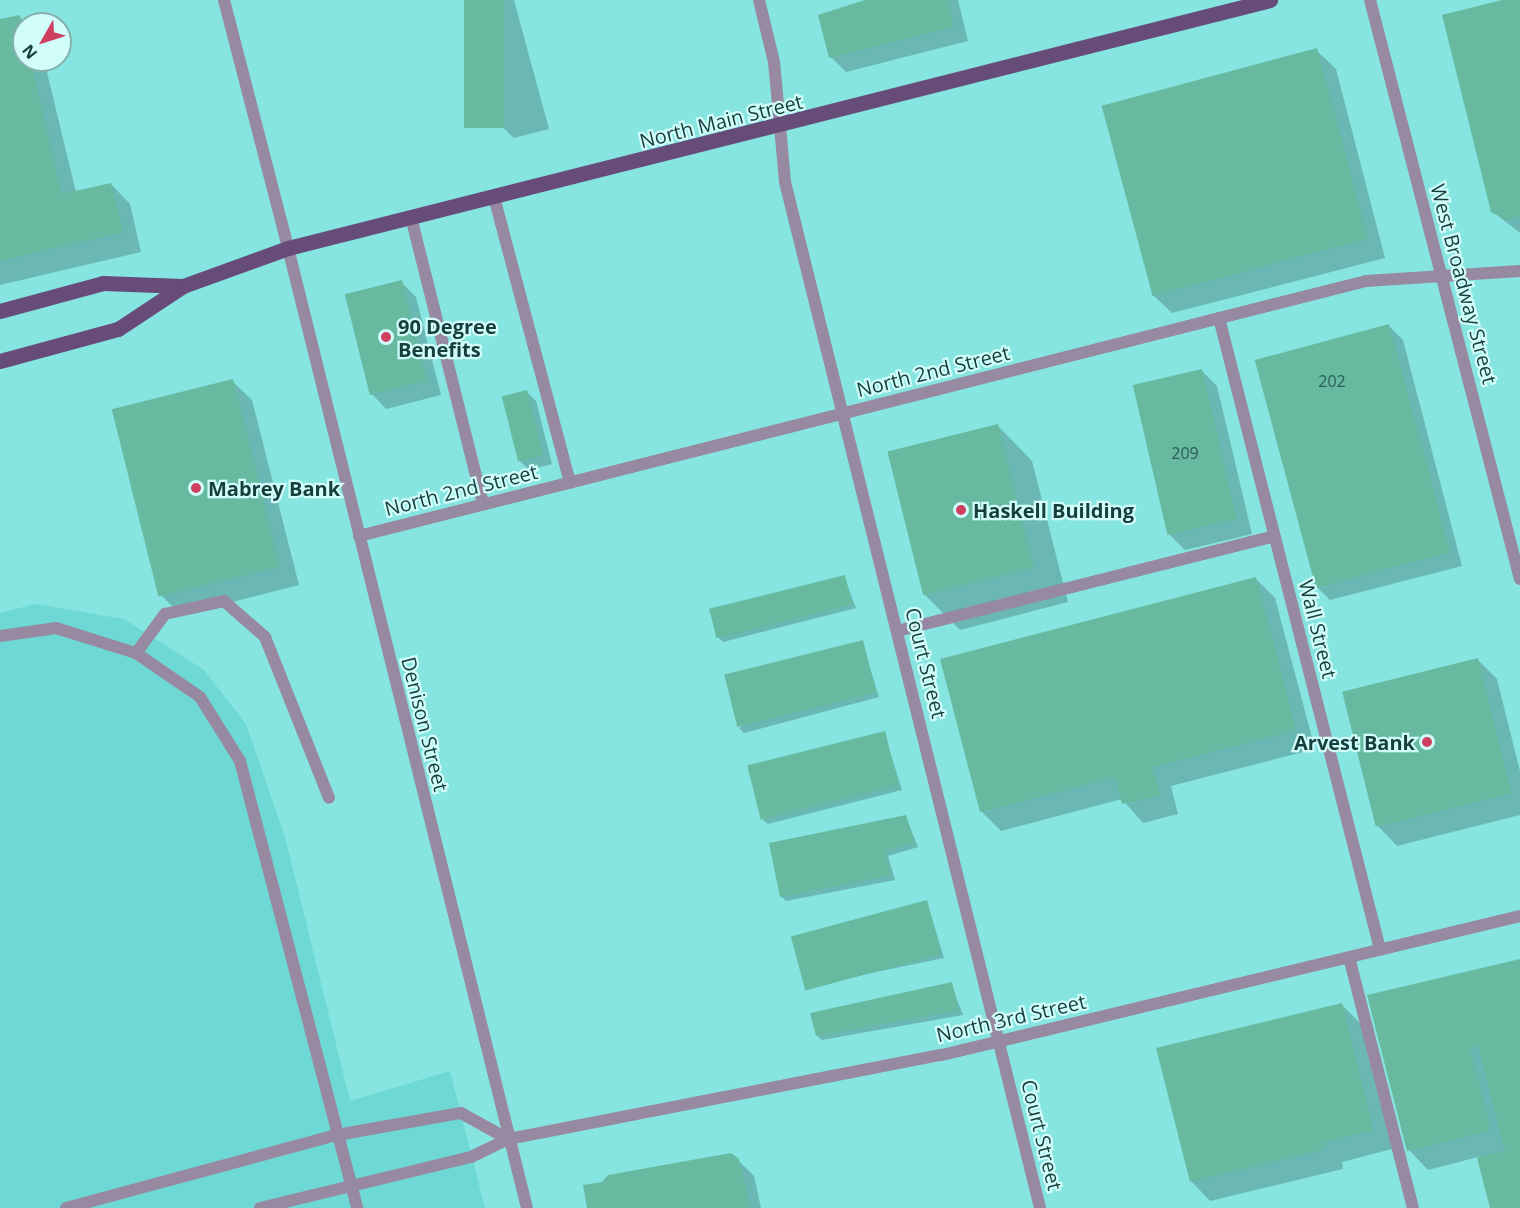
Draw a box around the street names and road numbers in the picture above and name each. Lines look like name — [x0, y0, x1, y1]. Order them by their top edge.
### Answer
street label: North Main Street — [637, 89, 805, 153]
street label: West Broadway Street — [1426, 182, 1502, 386]
street label: North 2nd Street — [854, 340, 1012, 402]
street label: North 2nd Street — [382, 459, 540, 521]
street label: Wall Street — [1294, 577, 1342, 681]
street label: Court Street — [901, 605, 951, 721]
street label: Denison Street — [397, 654, 453, 794]
street label: North 3rd Street — [934, 989, 1088, 1047]
street label: Court Street — [1017, 1077, 1067, 1193]

